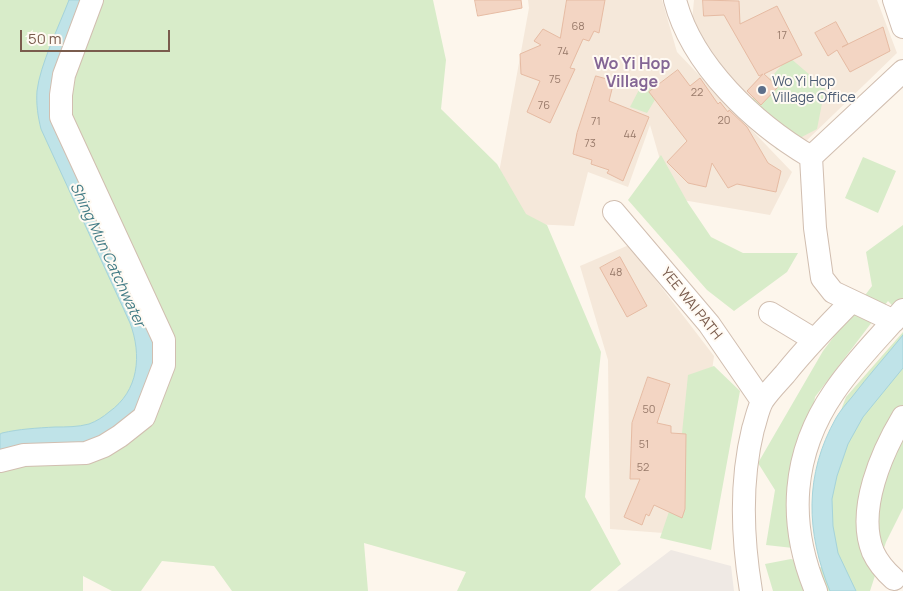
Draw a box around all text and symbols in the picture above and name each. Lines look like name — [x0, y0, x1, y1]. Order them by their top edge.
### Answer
scale bar — [22, 20, 172, 52]
house number: 68 — [571, 20, 585, 34]
text: 50 m — [28, 28, 62, 49]
house number: 17 — [777, 29, 787, 43]
house number: 74 — [557, 45, 569, 59]
district label: Wo Yi Hop Village — [594, 55, 670, 93]
house number: 75 — [549, 73, 561, 87]
place label: Wo Yi Hop Village Office — [772, 74, 856, 106]
marker: Wo Yi Hop Village Office — [756, 84, 768, 96]
house number: 22 — [691, 86, 703, 100]
house number: 76 — [538, 99, 550, 113]
house number: 20 — [718, 114, 730, 128]
house number: 71 — [591, 115, 601, 129]
house number: 44 — [623, 128, 637, 142]
house number: 73 — [584, 137, 596, 151]
water label: Shing Mun Catchwater — [66, 180, 148, 330]
street label: YEE WAI PATH — [657, 265, 725, 343]
house number: 48 — [610, 266, 622, 280]
house number: 50 — [642, 403, 656, 417]
house number: 51 — [639, 438, 649, 452]
house number: 52 — [637, 461, 649, 475]

